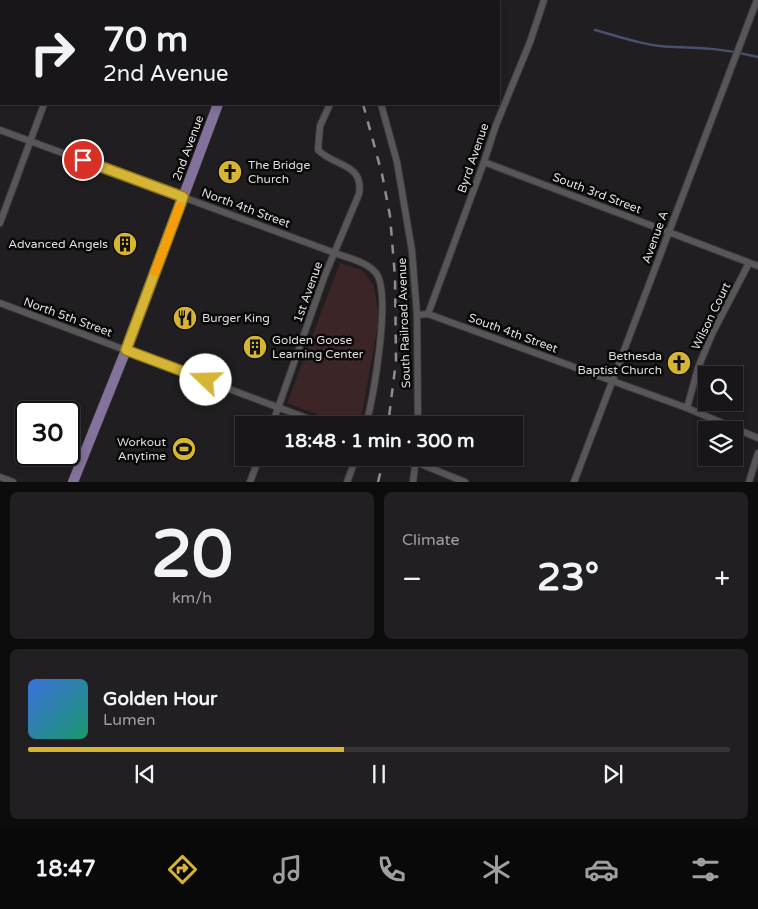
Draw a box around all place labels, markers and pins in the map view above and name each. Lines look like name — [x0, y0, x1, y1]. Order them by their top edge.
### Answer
pin — [62, 139, 104, 181]
place label: The Bridge Church — [248, 158, 310, 186]
church icon: The Bridge Church — [217, 159, 243, 185]
building icon: Advanced Angels — [112, 231, 138, 257]
place label: Advanced Angels — [8, 237, 108, 251]
restaurant icon: Burger King — [172, 305, 198, 331]
place label: Burger King — [202, 311, 270, 325]
place label: Golden Goose Learning Center — [272, 333, 364, 361]
building icon: Golden Goose Learning Center — [242, 334, 268, 360]
place label: Bethesda Baptist Church — [577, 349, 662, 377]
church icon: Bethesda Baptist Church — [666, 350, 692, 376]
place label: Workout Anytime — [117, 435, 166, 463]
sports icon: Workout Anytime — [171, 436, 197, 462]

